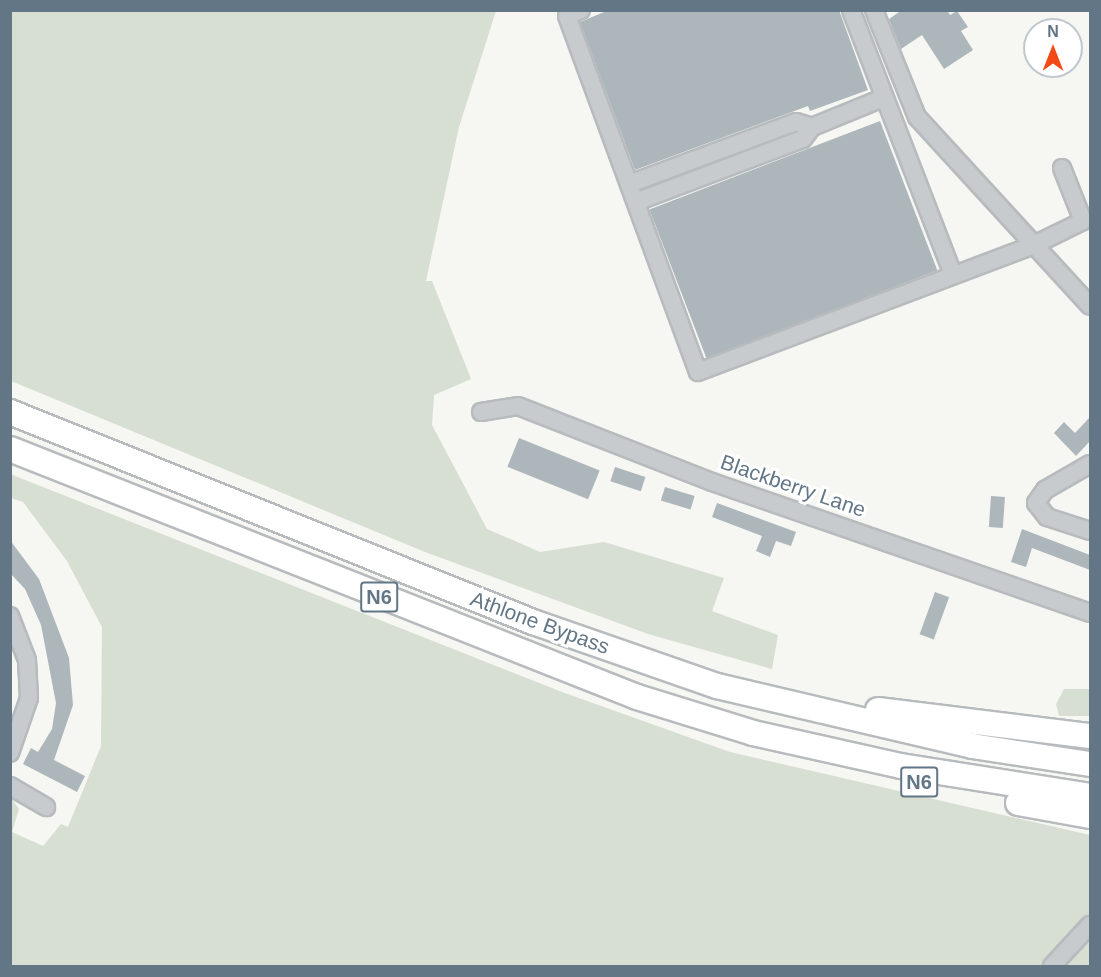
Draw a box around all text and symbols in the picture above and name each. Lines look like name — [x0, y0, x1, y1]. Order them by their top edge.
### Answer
north arrow — [1023, 18, 1083, 78]
text: N — [1047, 23, 1059, 40]
street label: Blackberry Lane — [717, 449, 869, 523]
road number: N6 — [360, 580, 398, 614]
street label: Athlone Bypass — [467, 586, 613, 660]
road number: N6 — [900, 765, 938, 799]

